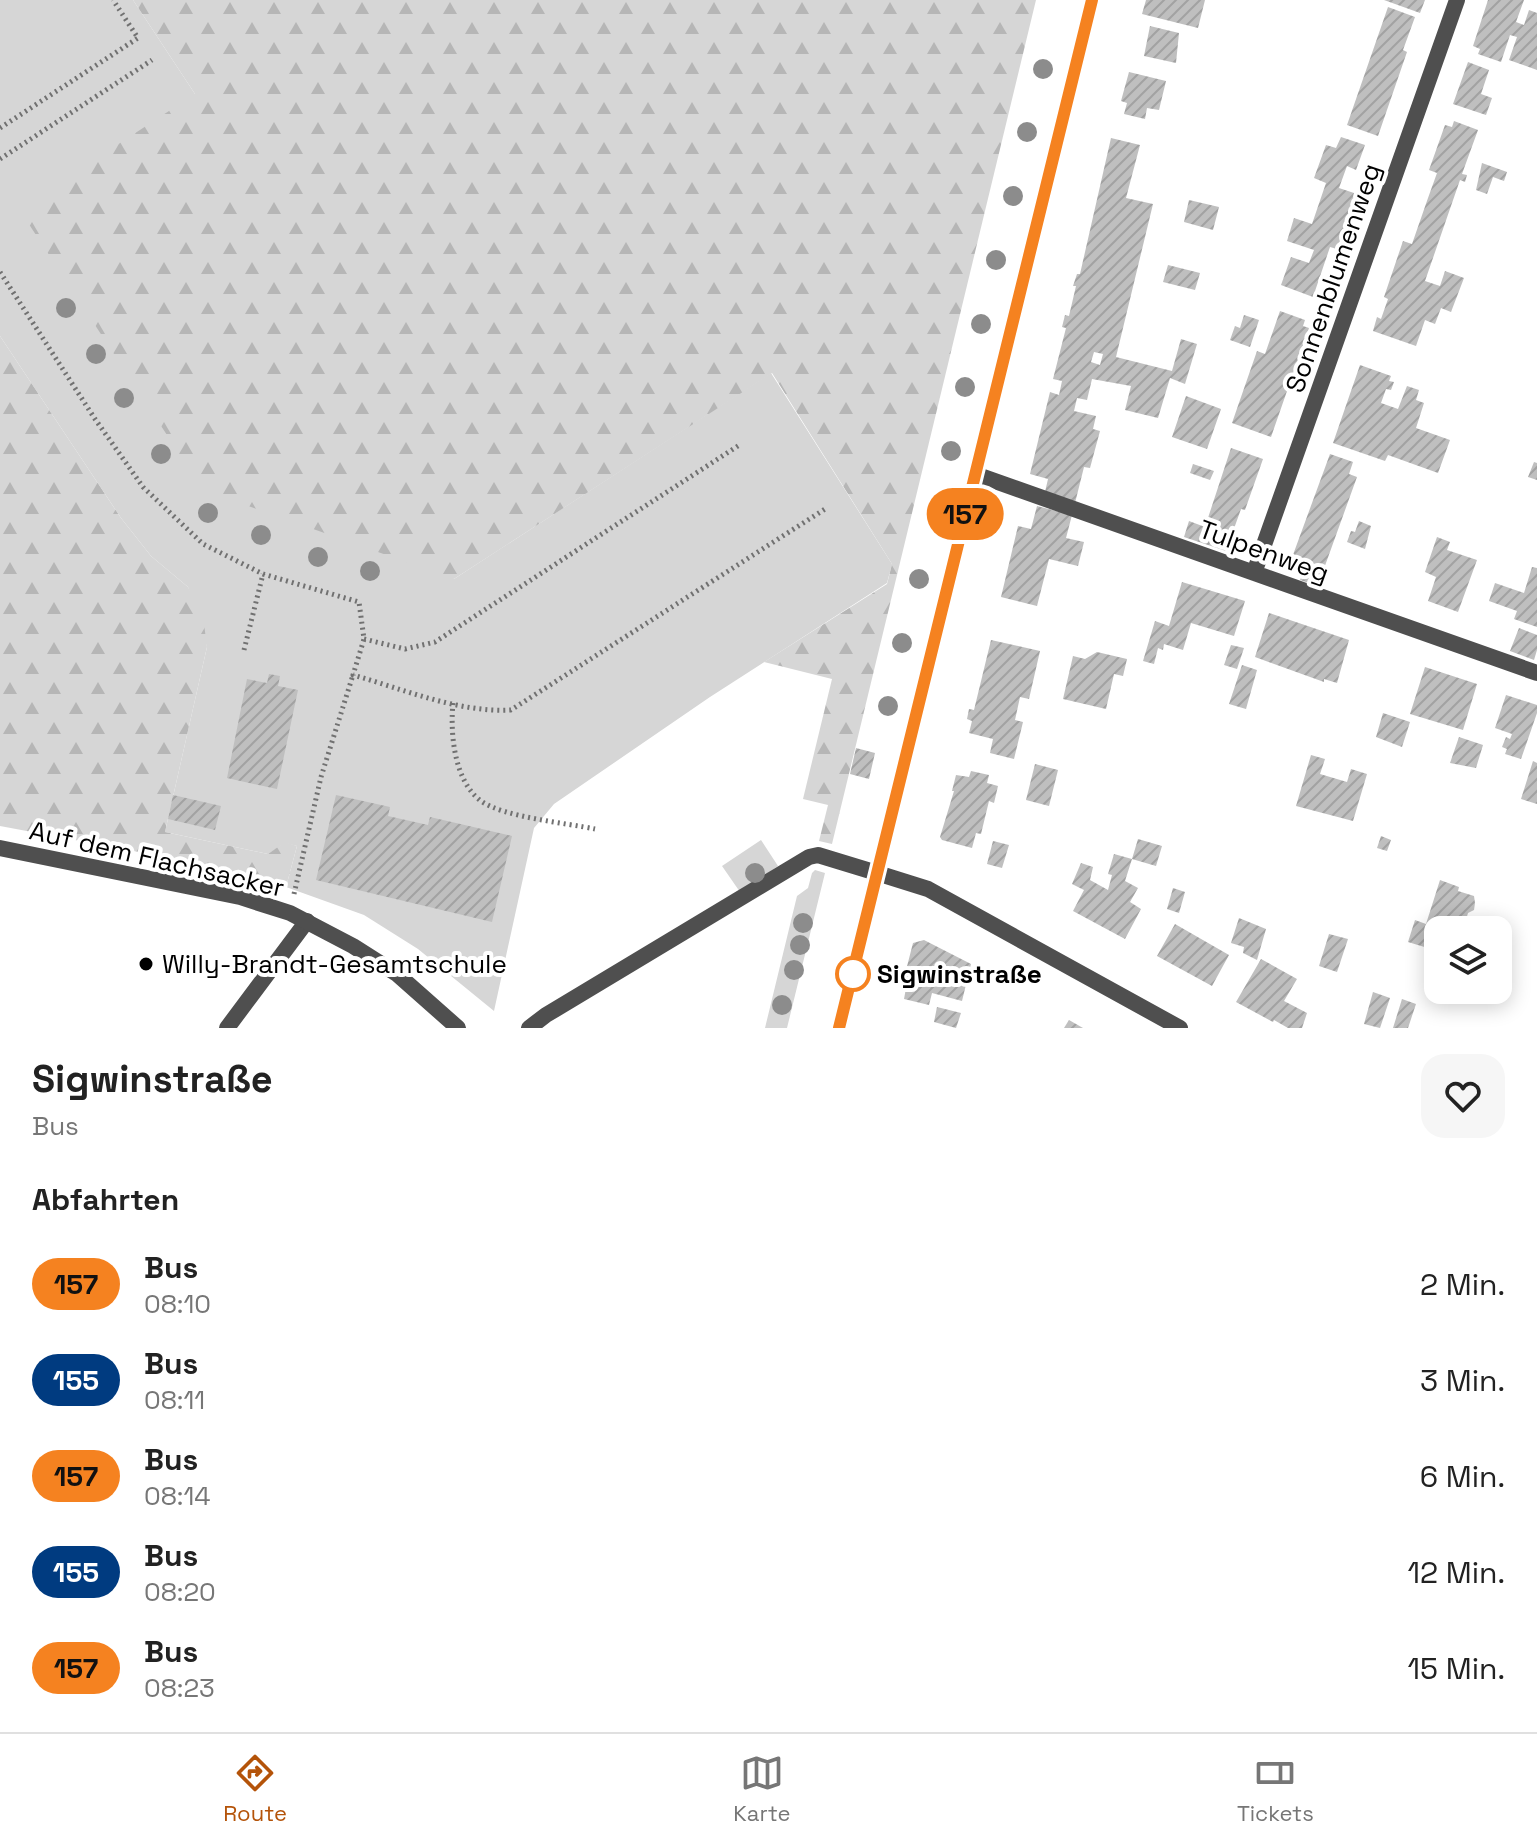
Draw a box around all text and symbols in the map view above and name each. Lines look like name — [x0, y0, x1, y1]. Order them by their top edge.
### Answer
street label: Sonnenblumenweg — [1278, 159, 1388, 397]
line badge: 157 — [919, 488, 1011, 540]
text: 157 — [943, 496, 987, 532]
street label: Tulpenweg — [1194, 512, 1334, 590]
street label: Auf dem Flachsacker — [26, 813, 288, 905]
map controls — [1424, 916, 1512, 1004]
button: layers — [1424, 916, 1512, 1004]
place label: Willy-Brandt-Gesamtschule — [162, 947, 507, 981]
marker: Willy-Brandt-Gesamtschule — [137, 955, 155, 973]
marker: Sigwinstraße — [836, 957, 870, 991]
place label: Sigwinstraße — [877, 957, 1042, 991]
button: heart — [1421, 1054, 1505, 1138]
text: Sigwinstraße — [32, 1055, 273, 1103]
text: Bus — [32, 1109, 79, 1143]
text: Abfahrten — [32, 1180, 179, 1219]
text: Bus — [144, 1248, 198, 1287]
text: 2 Min. — [1420, 1265, 1505, 1304]
text: 157 — [54, 1266, 98, 1302]
text: 08:10 — [144, 1287, 211, 1321]
text: Bus — [144, 1344, 198, 1383]
text: 3 Min. — [1420, 1361, 1505, 1400]
text: 155 — [53, 1362, 99, 1398]
text: 08:11 — [144, 1383, 205, 1417]
text: Bus — [144, 1440, 198, 1479]
text: 6 Min. — [1420, 1457, 1505, 1496]
text: 157 — [54, 1458, 98, 1494]
text: 08:14 — [144, 1479, 211, 1513]
text: Bus — [144, 1536, 198, 1575]
text: 12 Min. — [1407, 1553, 1505, 1592]
text: 155 — [53, 1554, 99, 1590]
text: 08:20 — [144, 1575, 216, 1609]
text: Bus — [144, 1632, 198, 1671]
text: 15 Min. — [1408, 1649, 1505, 1688]
text: 157 — [54, 1650, 98, 1686]
text: 08:23 — [144, 1671, 215, 1705]
tab: Route — [223, 1751, 287, 1827]
tab: Karte — [733, 1751, 790, 1827]
tab: Tickets — [1237, 1751, 1314, 1827]

